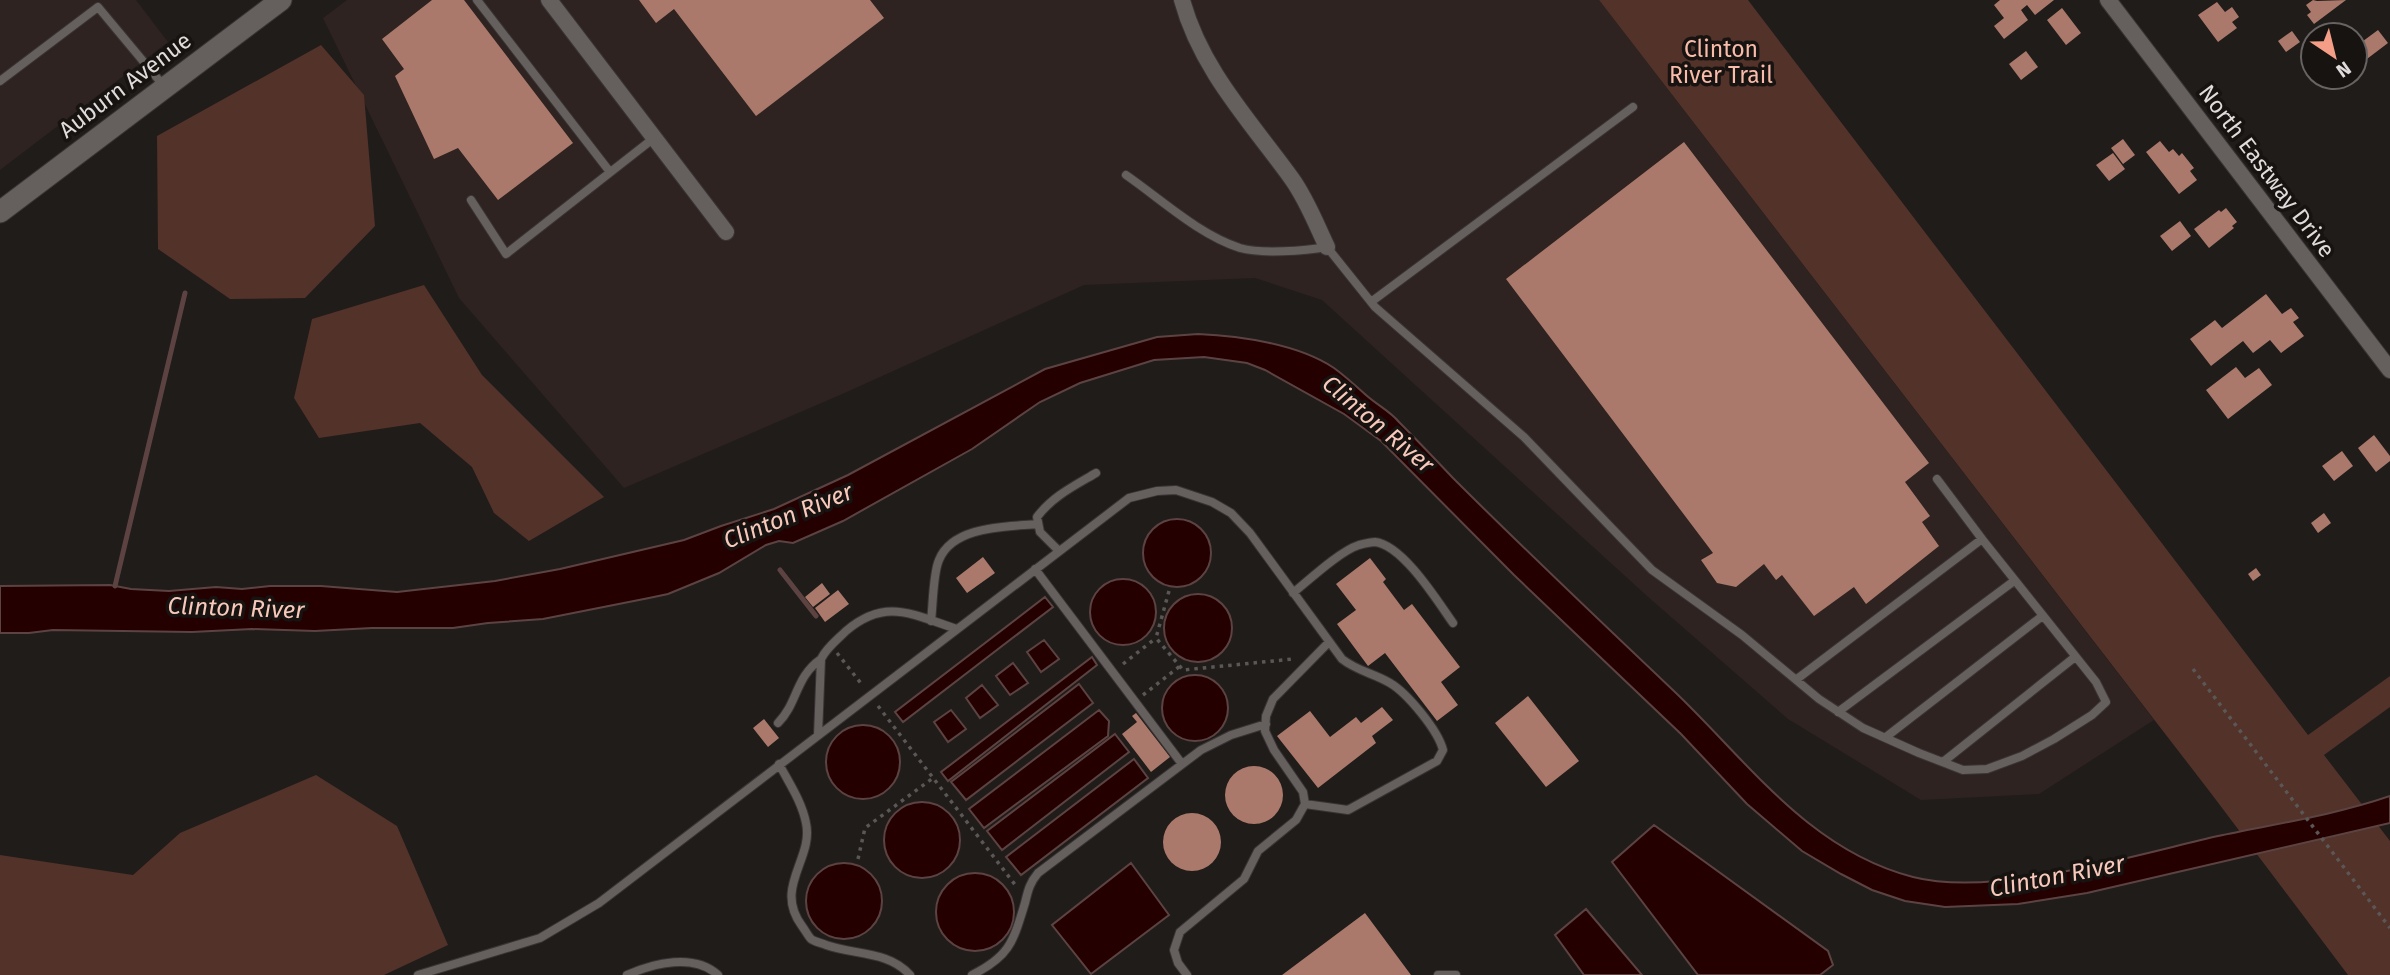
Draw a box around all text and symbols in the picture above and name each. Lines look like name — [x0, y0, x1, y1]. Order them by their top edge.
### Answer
north arrow — [2299, 21, 2369, 91]
street label: Auburn Avenue — [53, 26, 197, 144]
park label: Clinton River Trail — [1669, 35, 1773, 89]
text: N — [2332, 56, 2355, 83]
street label: North Eastway Drive — [2193, 79, 2341, 263]
water label: Clinton River — [1317, 369, 1440, 479]
water label: Clinton River — [719, 477, 857, 555]
water label: Clinton River — [167, 592, 306, 624]
water label: Clinton River — [1987, 849, 2128, 903]

